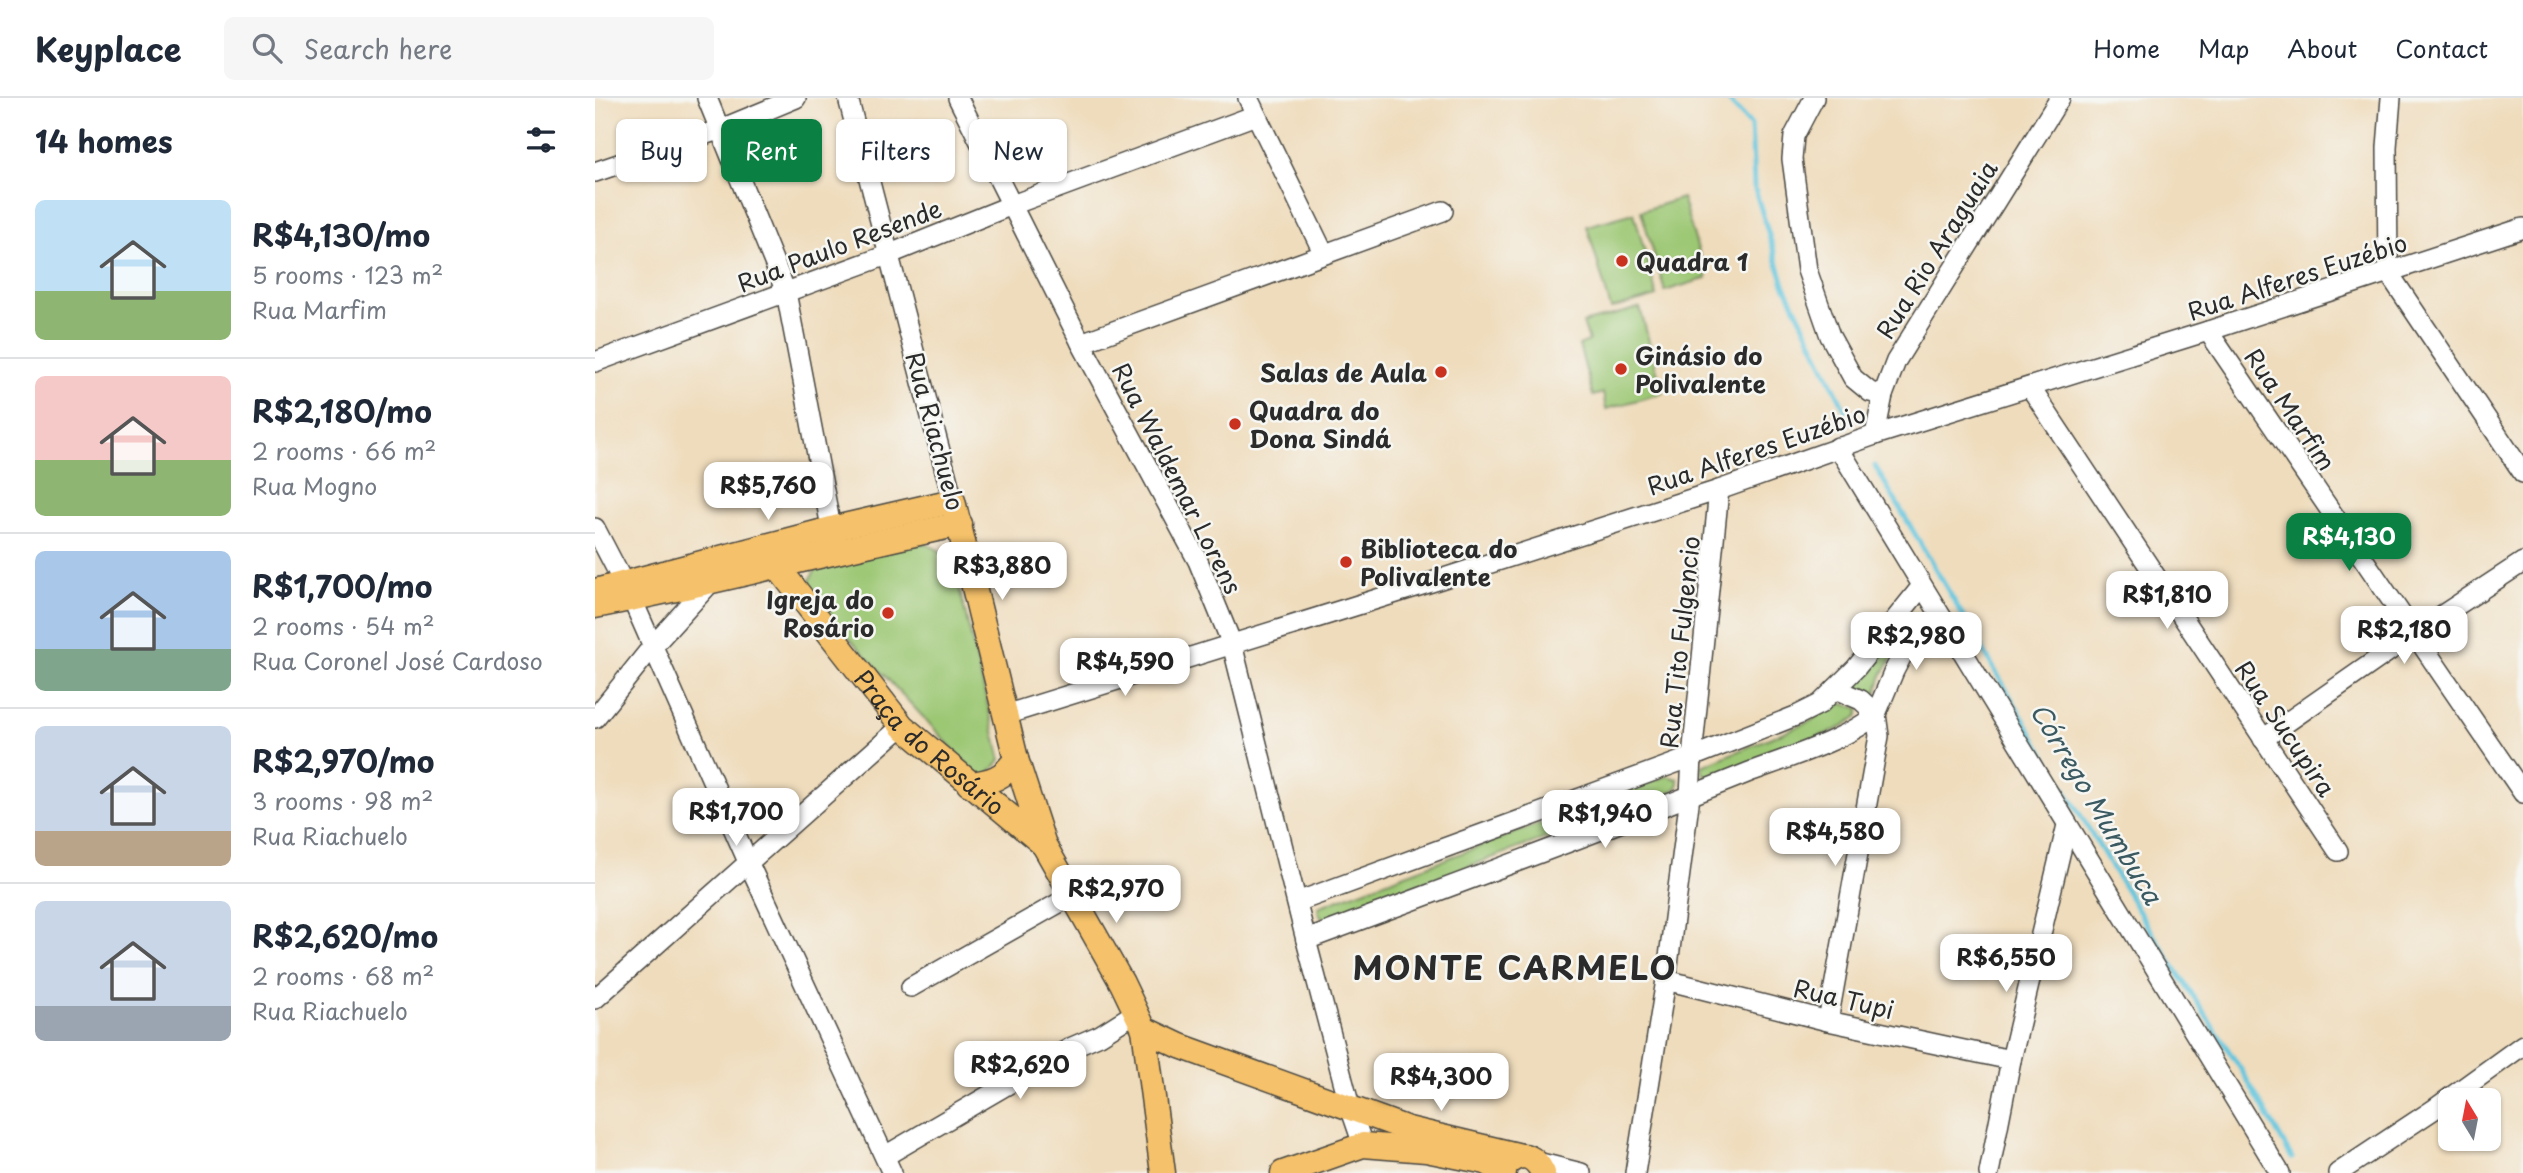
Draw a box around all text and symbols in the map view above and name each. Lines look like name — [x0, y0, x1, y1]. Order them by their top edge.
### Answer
search box — [224, 17, 714, 80]
text: Keyplace — [35, 23, 182, 73]
icon: search — [248, 29, 286, 67]
text: Search here — [304, 29, 452, 68]
text: Home — [2093, 30, 2160, 66]
text: Map — [2198, 30, 2249, 66]
text: About — [2287, 30, 2357, 66]
text: Contact — [2395, 30, 2488, 66]
text: 14 homes — [35, 118, 173, 163]
chip: Buy — [616, 119, 707, 182]
chip: Rent — [721, 119, 822, 182]
chip: Filters — [836, 119, 955, 182]
chip: New — [969, 119, 1067, 182]
icon: filters — [522, 121, 560, 159]
street label: Rua Rio Araguaia — [1867, 153, 2005, 345]
street label: Rua Paulo Resende — [732, 189, 946, 301]
text: R$4,130/mo — [252, 212, 430, 257]
street label: Rua Alferes Euzébio — [2183, 224, 2411, 328]
icon: home — [91, 228, 175, 312]
place label: Quadra 1 — [1636, 243, 1748, 279]
marker: Quadra 1 — [1614, 253, 1630, 269]
text: 5 rooms · 123 m² — [252, 257, 443, 292]
text: Rua Marfim — [252, 292, 387, 327]
place label: Ginásio do Polivalente — [1635, 337, 1766, 401]
street label: Rua Marfim — [2237, 341, 2345, 477]
street label: Rua Riachuelo — [898, 348, 974, 514]
place label: Salas de Aula — [1260, 354, 1428, 390]
street label: Rua Waldemar Lorens — [1104, 356, 1252, 600]
marker: Ginásio do Polivalente — [1613, 361, 1629, 377]
marker: Salas de Aula — [1433, 364, 1449, 380]
text: R$2,180/mo — [252, 388, 432, 433]
place label: Quadra do Dona Sindá — [1249, 392, 1392, 456]
street label: Rua Alferes Euzébio — [1642, 395, 1870, 503]
icon: home — [91, 404, 175, 488]
marker: Quadra do Dona Sindá — [1227, 416, 1243, 432]
text: 2 rooms · 66 m² — [252, 433, 436, 468]
pin: R$5,760 — [703, 462, 833, 522]
text: R$5,760 — [720, 467, 816, 502]
text: Rua Mogno — [252, 468, 377, 503]
pin: R$4,130 — [2284, 514, 2414, 573]
text: R$4,130 — [2302, 518, 2396, 553]
place label: Biblioteca do Polivalente — [1360, 530, 1517, 594]
street label: Rua Tito Fulgencio — [1650, 534, 1708, 750]
pin: R$3,880 — [937, 542, 1067, 602]
text: R$3,880 — [953, 547, 1051, 582]
marker: Biblioteca do Polivalente — [1338, 554, 1354, 570]
text: R$1,700/mo — [252, 563, 432, 608]
pin: R$1,810 — [2102, 572, 2232, 631]
text: R$1,810 — [2122, 576, 2212, 611]
icon: home — [91, 579, 175, 663]
place label: Igreja do Rosário — [766, 581, 874, 645]
marker: Igreja do Rosário — [880, 605, 896, 621]
pin: R$2,180 — [2339, 606, 2469, 666]
text: 2 rooms · 54 m² — [252, 608, 435, 643]
text: R$2,180 — [2357, 611, 2451, 646]
pin: R$2,980 — [1851, 612, 1981, 672]
text: R$2,980 — [1867, 617, 1965, 652]
pin: R$4,590 — [1060, 638, 1190, 698]
text: Rua Coronel José Cardoso — [252, 643, 543, 678]
text: R$4,590 — [1076, 643, 1174, 678]
street label: Rua Sucupira — [2227, 653, 2345, 803]
street label: Praça do Rosário — [846, 661, 1013, 823]
water label: Córrego Mumbuca — [2021, 695, 2173, 912]
text: R$2,970/mo — [252, 738, 434, 783]
icon: home — [91, 754, 175, 838]
text: 3 rooms · 98 m² — [252, 783, 433, 818]
pin: R$1,700 — [671, 788, 801, 848]
pin: R$1,940 — [1540, 790, 1670, 850]
text: R$1,700 — [688, 793, 784, 828]
text: R$1,940 — [1558, 795, 1652, 830]
pin: R$4,580 — [1770, 808, 1900, 868]
text: R$4,580 — [1785, 813, 1885, 848]
text: Rua Riachuelo — [252, 818, 408, 853]
pin: R$2,970 — [1051, 866, 1181, 925]
text: R$2,970 — [1068, 870, 1164, 905]
text: R$2,620/mo — [252, 913, 438, 958]
icon: home — [91, 929, 175, 1013]
pin: R$6,550 — [1941, 934, 2071, 994]
text: R$6,550 — [1956, 939, 2056, 974]
district label: MONTE CARMELO — [1352, 943, 1678, 991]
text: 2 rooms · 68 m² — [252, 958, 434, 993]
street label: Rua Tupi — [1790, 969, 1898, 1027]
text: Rua Riachuelo — [252, 993, 408, 1028]
pin: R$2,620 — [955, 1042, 1085, 1101]
text: R$2,620 — [970, 1046, 1070, 1081]
pin: R$4,300 — [1376, 1054, 1506, 1113]
text: R$4,300 — [1390, 1058, 1492, 1093]
north arrow — [2438, 1088, 2501, 1152]
map controls — [2438, 1088, 2501, 1151]

